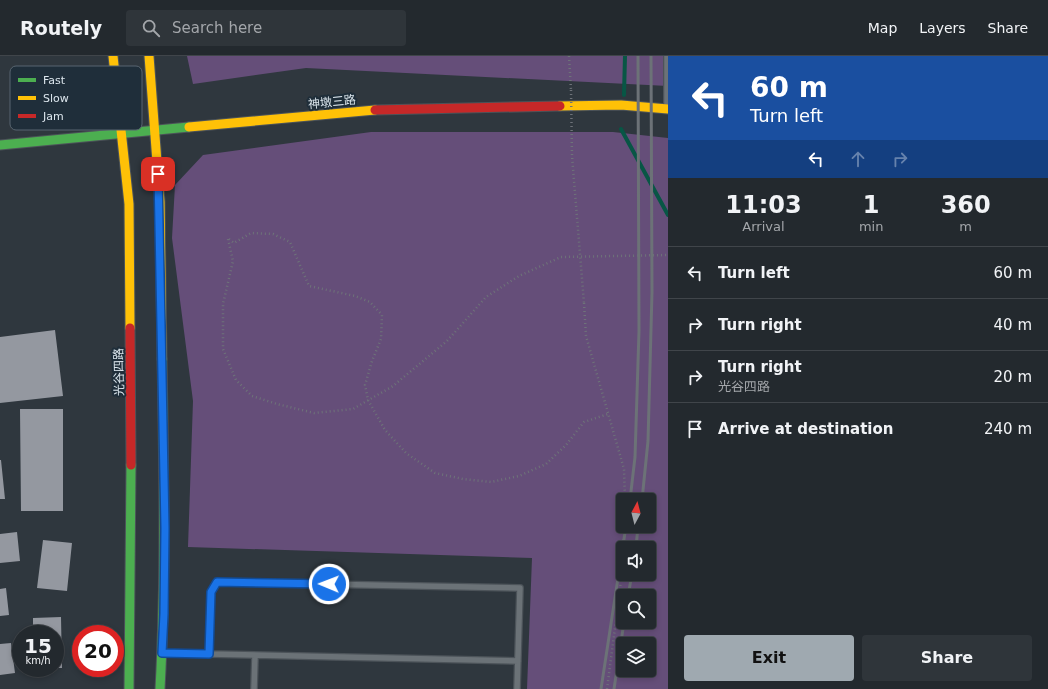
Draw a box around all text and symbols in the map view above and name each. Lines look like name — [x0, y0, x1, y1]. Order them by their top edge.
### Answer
search box — [126, 10, 406, 46]
text: Routely — [20, 17, 102, 39]
icon: search — [140, 17, 162, 39]
text: Search here — [172, 19, 262, 37]
text: Map — [868, 20, 897, 36]
text: Layers — [919, 20, 966, 36]
text: Share — [988, 20, 1028, 36]
legend — [10, 66, 142, 130]
text: 60 m — [750, 71, 828, 104]
icon: left — [684, 72, 736, 124]
text: Fast — [43, 74, 66, 87]
text: Slow — [43, 92, 69, 105]
street label: 神墩三路 — [307, 93, 357, 111]
text: Turn left — [750, 105, 823, 126]
text: Jam — [42, 110, 64, 123]
icon: left — [805, 148, 827, 170]
icon: ahead — [847, 148, 869, 170]
icon: right — [889, 148, 911, 170]
pin — [141, 157, 175, 191]
icon: arrive — [147, 163, 169, 185]
text: 11:03 — [725, 191, 802, 219]
text: 1 — [863, 191, 879, 219]
text: 360 — [941, 191, 991, 219]
text: Arrival — [742, 219, 785, 234]
text: min — [859, 219, 883, 234]
text: m — [959, 219, 972, 234]
icon: left — [684, 262, 706, 284]
text: Turn left — [718, 264, 790, 282]
text: 60 m — [994, 264, 1032, 282]
icon: right — [684, 314, 706, 336]
text: Turn right — [718, 316, 802, 334]
text: 40 m — [994, 316, 1032, 334]
street label: 光谷四路 — [112, 348, 126, 396]
text: Turn right — [718, 358, 802, 376]
icon: right — [684, 366, 706, 388]
text: 20 m — [994, 368, 1032, 386]
text: 光谷四路 — [718, 379, 770, 394]
icon: arrive — [684, 418, 706, 440]
text: Arrive at destination — [718, 420, 893, 438]
text: 240 m — [984, 420, 1032, 438]
north arrow — [616, 493, 656, 533]
map controls — [616, 493, 656, 677]
button: sound — [616, 541, 656, 581]
position arrow — [308, 563, 350, 605]
button: search — [616, 589, 656, 629]
speed limit sign: 20 — [72, 625, 124, 677]
text: 15 — [24, 634, 52, 658]
button: Exit — [684, 635, 854, 681]
button: Share — [862, 635, 1032, 681]
button: layers — [616, 637, 656, 677]
text: km/h — [25, 655, 51, 666]

